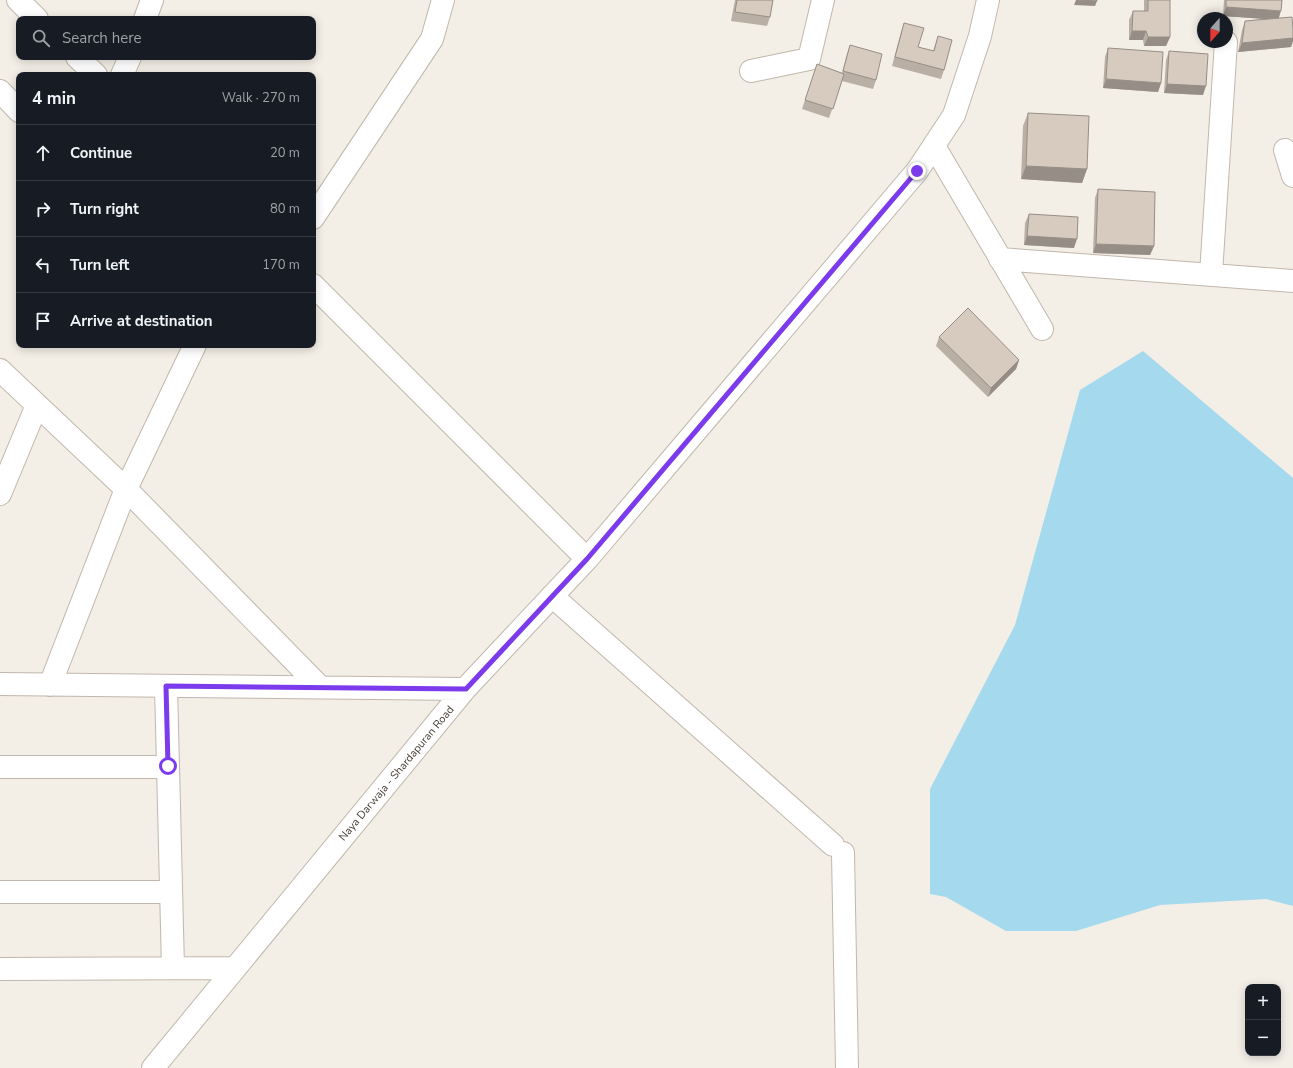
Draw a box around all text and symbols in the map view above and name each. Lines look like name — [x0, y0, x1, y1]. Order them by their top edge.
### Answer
north arrow — [1197, 12, 1233, 48]
search box — [16, 16, 316, 60]
icon: search — [30, 27, 52, 49]
text: Search here — [62, 28, 142, 48]
text: 4 min — [32, 87, 76, 110]
text: Walk · 270 m — [222, 89, 300, 107]
icon: ahead — [32, 142, 54, 164]
text: Continue — [70, 143, 132, 163]
text: 20 m — [270, 144, 300, 162]
route end — [908, 162, 926, 180]
icon: right — [32, 198, 54, 220]
text: Turn right — [70, 199, 139, 219]
text: 80 m — [270, 200, 300, 218]
icon: left — [32, 254, 54, 276]
text: Turn left — [70, 255, 129, 275]
text: 170 m — [262, 256, 300, 274]
icon: arrive — [32, 310, 54, 332]
text: Arrive at destination — [70, 311, 213, 331]
street label: Naya Darwaja - Shardapuran Road — [335, 703, 457, 844]
route start — [159, 757, 177, 775]
map controls — [1245, 984, 1281, 1056]
button: + — [1245, 984, 1281, 1020]
button: − — [1245, 1020, 1281, 1056]

